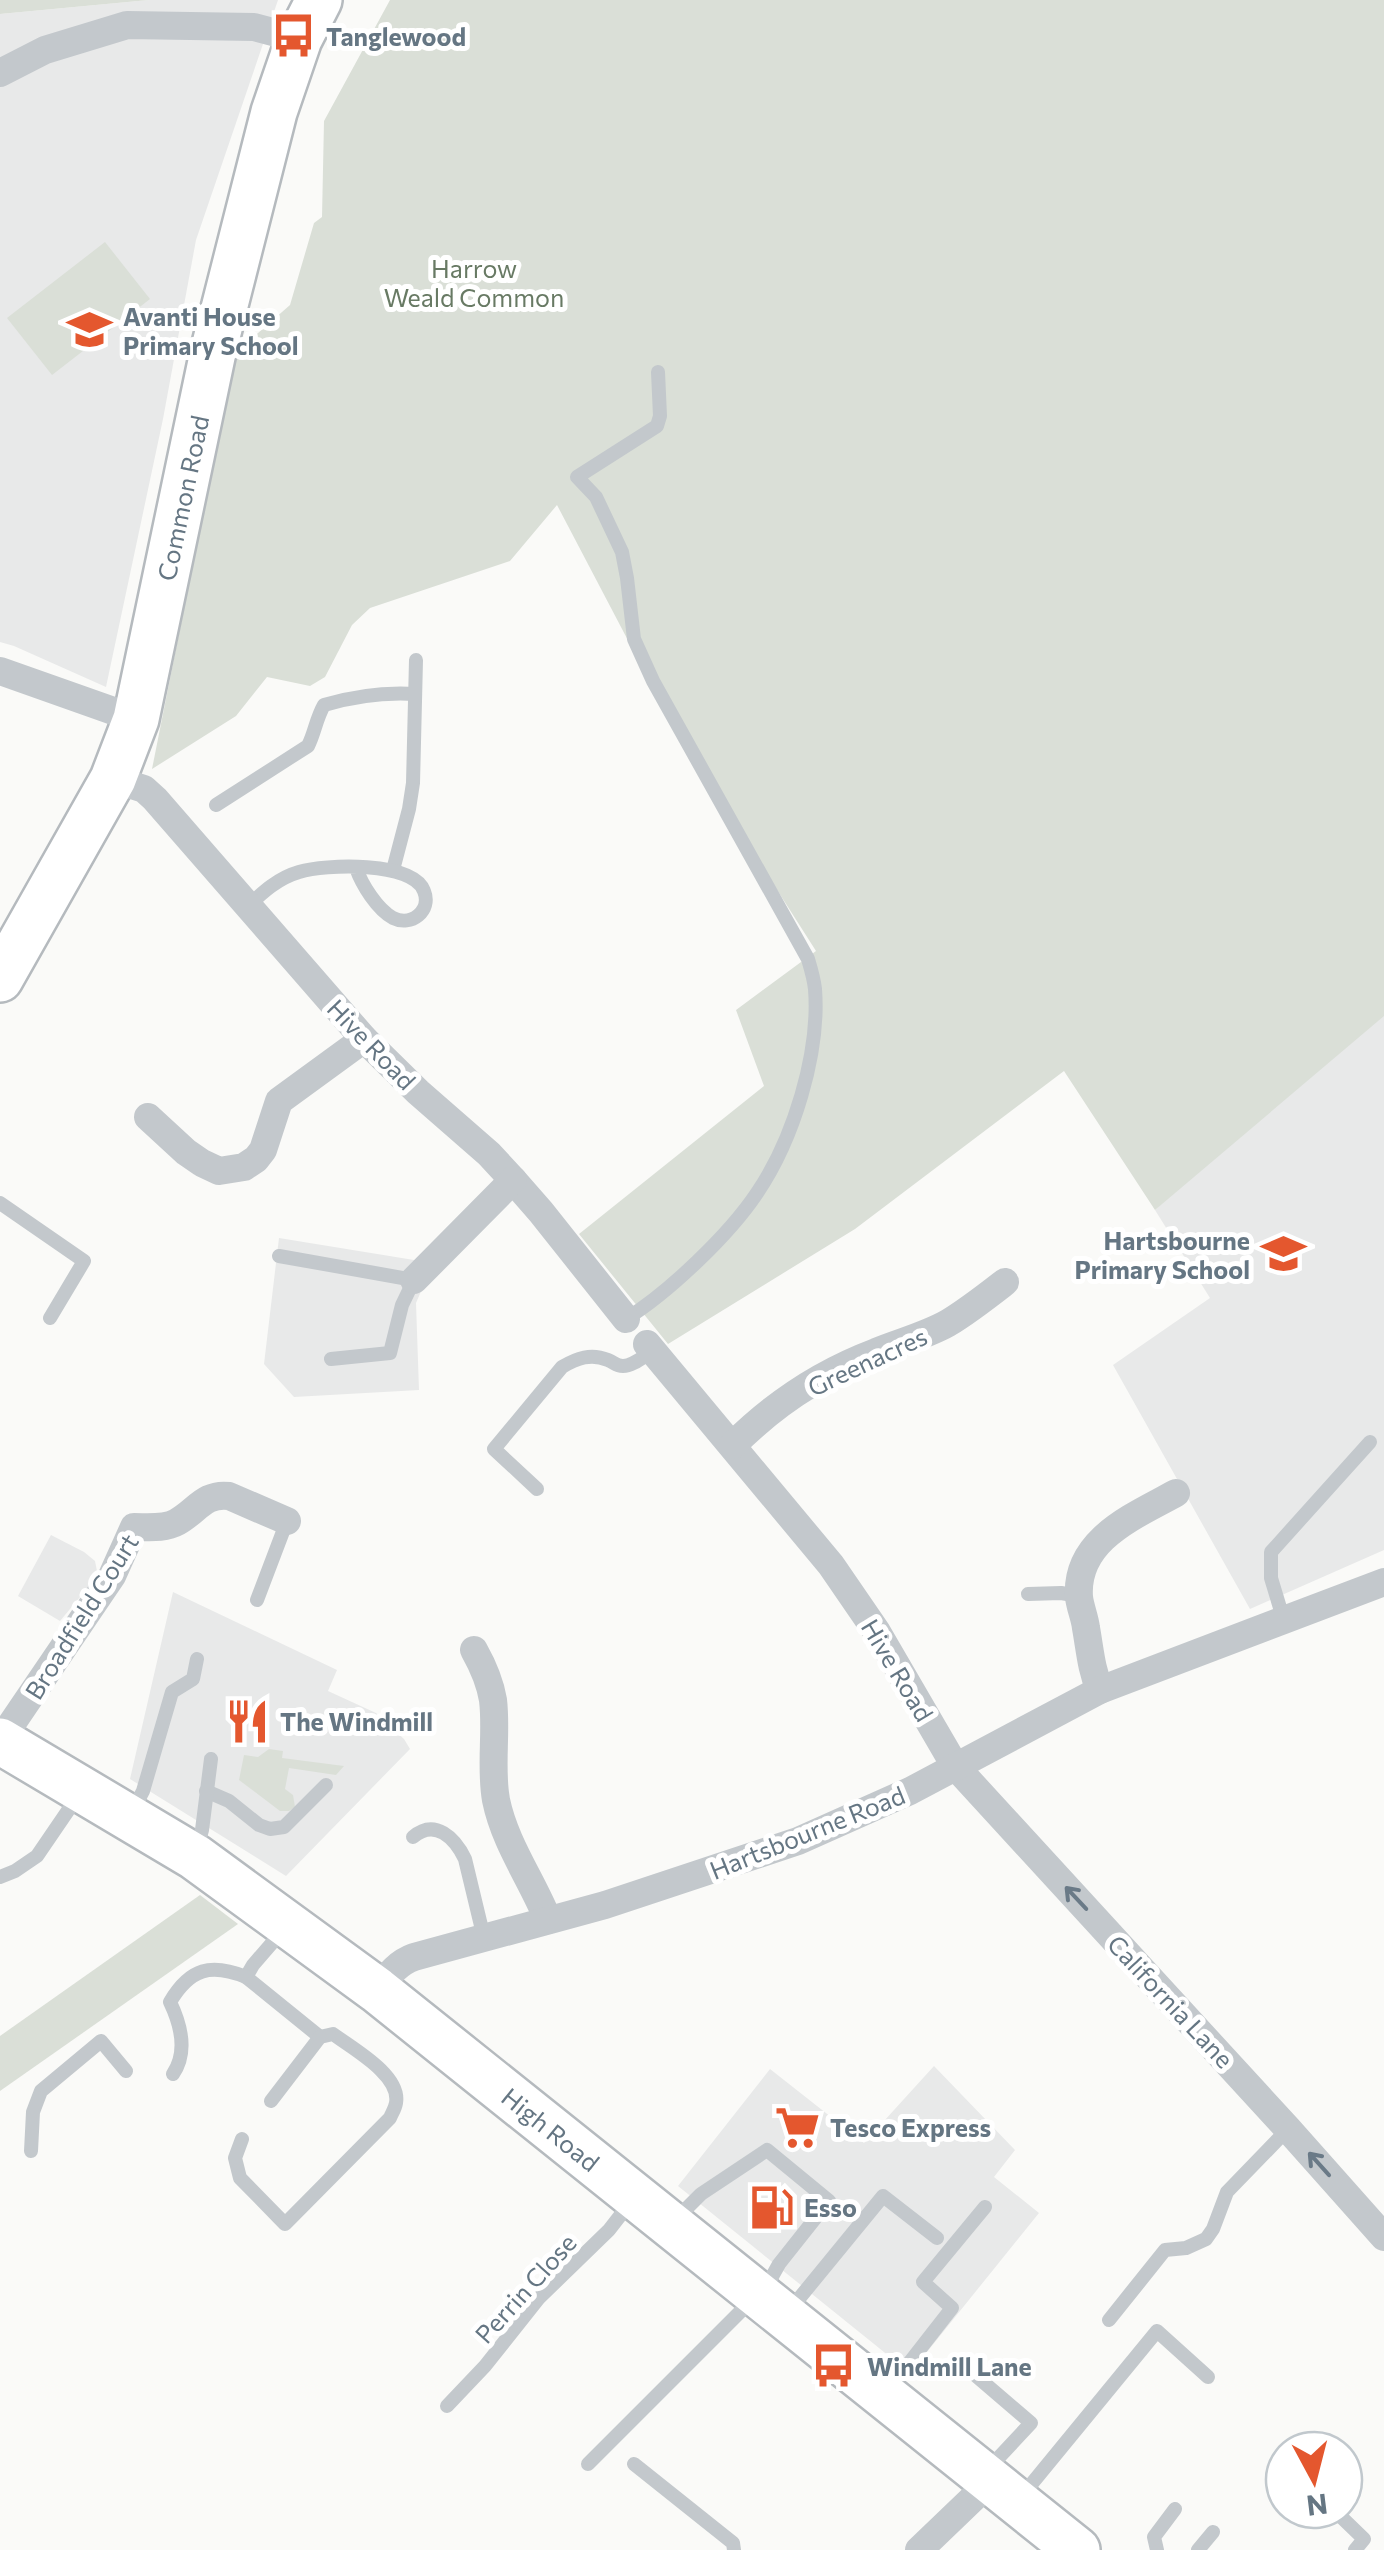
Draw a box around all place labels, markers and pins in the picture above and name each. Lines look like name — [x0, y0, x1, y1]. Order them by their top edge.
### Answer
bus stop icon: Tanglewood — [269, 12, 317, 60]
place label: Tanglewood — [326, 21, 466, 51]
place label: Avanti House Primary School — [123, 301, 299, 360]
school or university icon: Avanti House Primary School — [66, 306, 114, 354]
place label: Hartsbourne Primary School — [1074, 1225, 1250, 1284]
school or university icon: Hartsbourne Primary School — [1259, 1230, 1307, 1278]
restaurant icon: The Windmill — [223, 1697, 271, 1745]
place label: The Windmill — [280, 1706, 433, 1736]
supermarket icon: Tesco Express — [773, 2103, 821, 2151]
place label: Tesco Express — [830, 2112, 991, 2142]
fuel station icon: Esso — [747, 2183, 795, 2231]
place label: Esso — [804, 2192, 857, 2222]
bus stop icon: Windmill Lane — [810, 2342, 858, 2390]
place label: Windmill Lane — [867, 2351, 1032, 2381]

